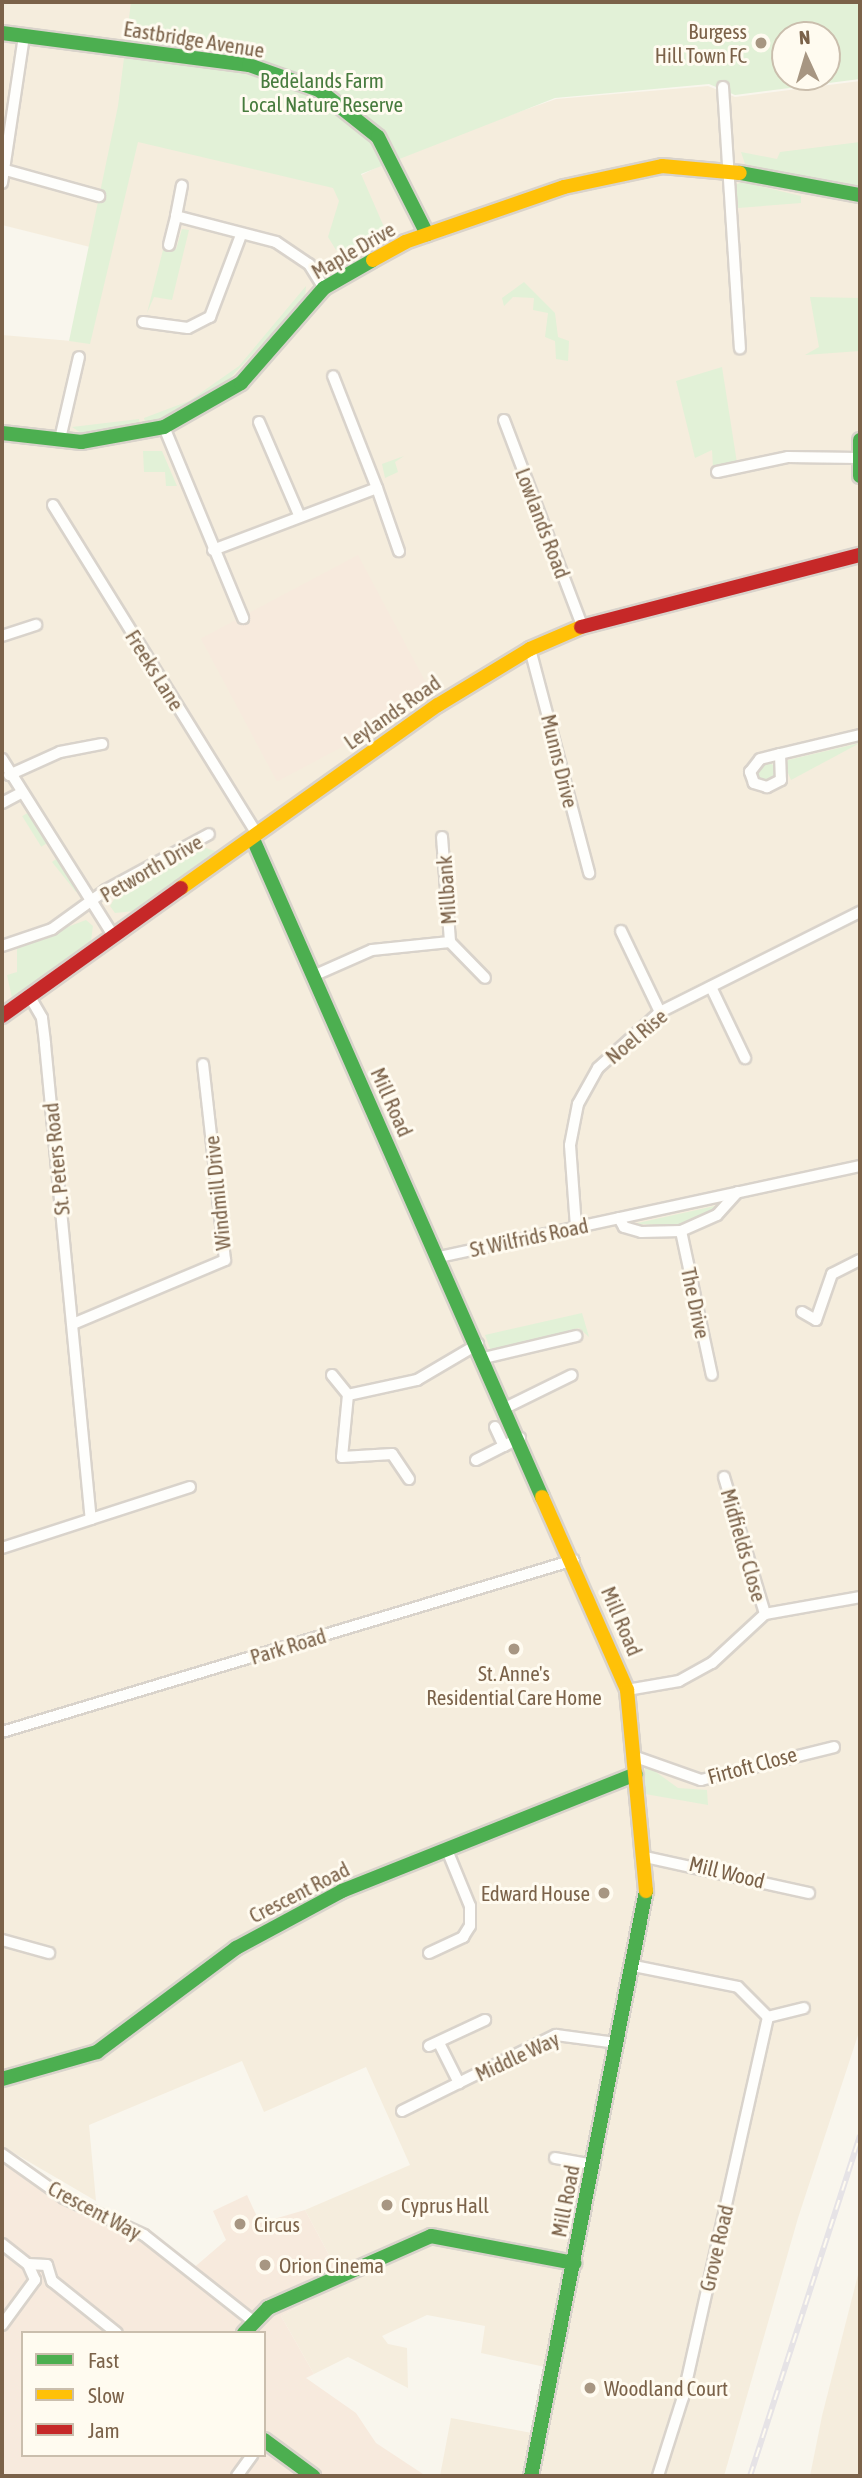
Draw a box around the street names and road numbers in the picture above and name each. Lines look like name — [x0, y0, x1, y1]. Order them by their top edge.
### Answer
street label: Eastbridge Avenue — [122, 15, 266, 63]
street label: Maple Drive — [307, 216, 399, 284]
street label: Lowlands Road — [510, 464, 576, 582]
street label: Freeks Lane — [120, 625, 190, 715]
street label: Leylands Road — [339, 670, 445, 754]
street label: Munns Drive — [536, 712, 584, 810]
street label: Petworth Drive — [95, 829, 207, 907]
street label: Millbank — [431, 855, 461, 925]
street label: Noel Rise — [600, 1003, 672, 1069]
street label: Mill Road — [366, 1064, 418, 1140]
street label: St. Peters Road — [38, 1101, 74, 1217]
street label: Windmill Drive — [198, 1135, 236, 1251]
street label: St Wilfrids Road — [467, 1212, 591, 1262]
street label: The Drive — [676, 1265, 716, 1341]
street label: Midfields Close — [716, 1486, 772, 1604]
street label: Mill Road — [596, 1582, 648, 1660]
street label: Park Road — [247, 1623, 329, 1669]
street label: Firtoft Close — [705, 1741, 799, 1789]
street label: Mill Wood — [687, 1850, 767, 1894]
street label: Crescent Road — [245, 1856, 353, 1928]
street label: Middle Way — [471, 2026, 563, 2086]
street label: Mill Road — [546, 2163, 584, 2239]
street label: Crescent Way — [44, 2175, 146, 2245]
street label: Grove Road — [694, 2202, 738, 2294]

